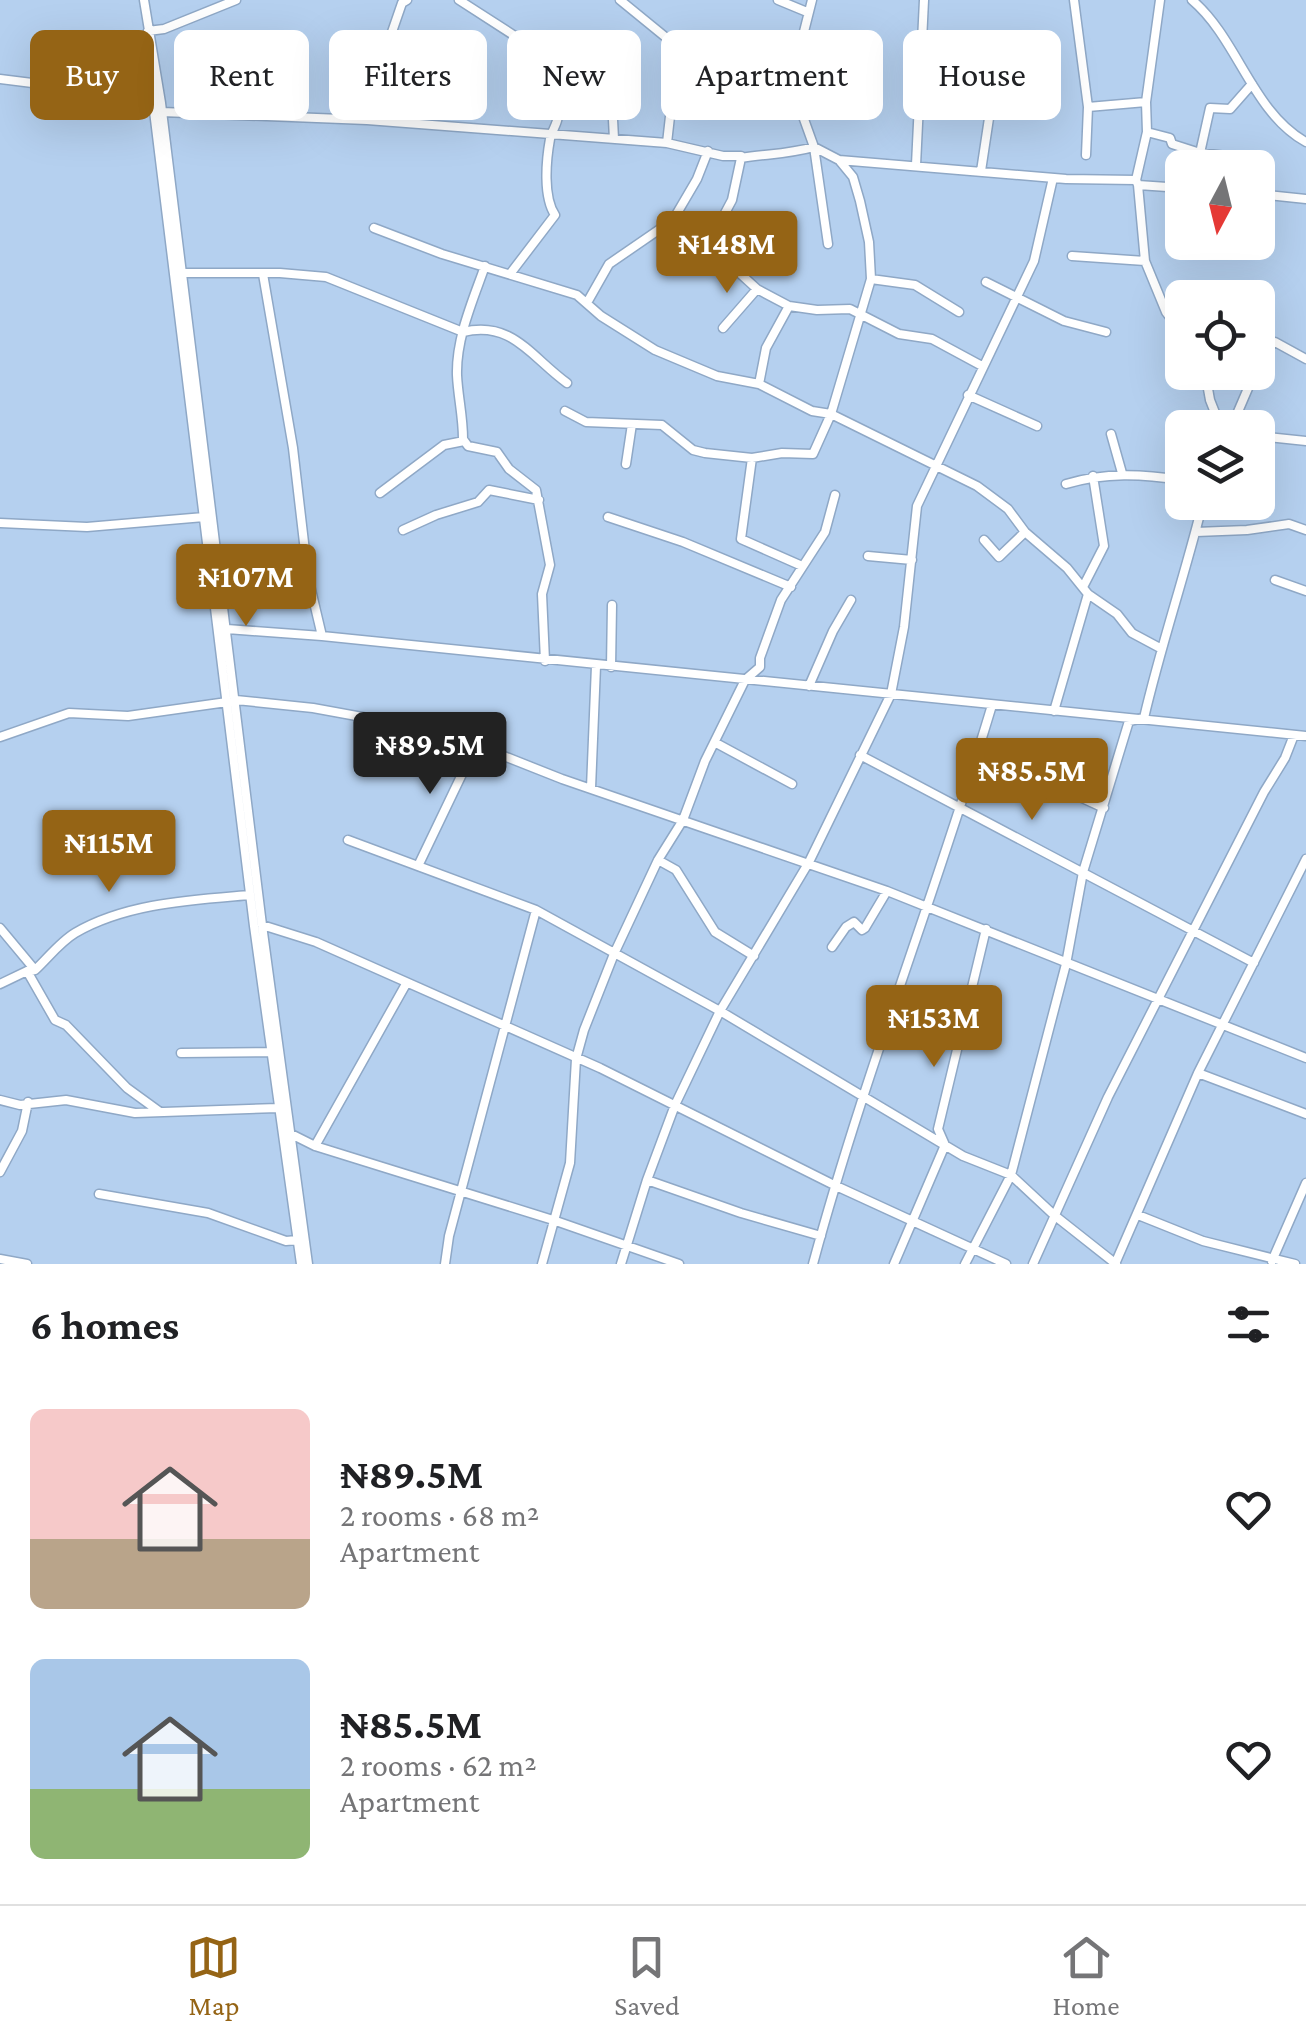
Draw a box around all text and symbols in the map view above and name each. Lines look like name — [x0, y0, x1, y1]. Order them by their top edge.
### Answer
chip: Buy — [30, 30, 154, 120]
chip: Rent — [174, 30, 309, 120]
chip: Filters — [329, 30, 487, 120]
chip: New — [507, 30, 641, 120]
chip: Apartment — [661, 30, 883, 120]
chip: House — [903, 30, 1061, 120]
north arrow — [1165, 150, 1275, 260]
map controls — [1165, 150, 1275, 520]
pin: ₦148M — [657, 211, 797, 296]
text: ₦148M — [678, 225, 776, 261]
button: locate — [1165, 280, 1275, 390]
button: layers — [1165, 410, 1275, 520]
pin: ₦107M — [176, 544, 316, 629]
text: ₦107M — [198, 558, 294, 594]
pin: ₦89.5M — [349, 712, 511, 797]
text: ₦89.5M — [375, 726, 485, 762]
pin: ₦85.5M — [951, 738, 1113, 823]
text: ₦85.5M — [978, 752, 1086, 788]
pin: ₦115M — [39, 810, 179, 895]
text: ₦115M — [64, 824, 154, 860]
pin: ₦153M — [864, 985, 1004, 1070]
text: ₦153M — [888, 999, 980, 1035]
icon: filters — [1221, 1297, 1276, 1352]
text: 6 homes — [30, 1301, 179, 1348]
icon: home — [110, 1449, 230, 1569]
text: ₦89.5M — [340, 1450, 483, 1497]
icon: heart — [1221, 1482, 1276, 1537]
text: 2 rooms · 68 m² — [340, 1497, 539, 1533]
text: Apartment — [340, 1533, 479, 1569]
icon: home — [110, 1699, 230, 1819]
text: ₦85.5M — [340, 1700, 482, 1747]
icon: heart — [1221, 1732, 1276, 1787]
text: 2 rooms · 62 m² — [340, 1747, 537, 1783]
text: Apartment — [340, 1783, 479, 1819]
tab: Map — [186, 1930, 241, 2021]
tab: Saved — [614, 1930, 680, 2021]
tab: Home — [1053, 1930, 1120, 2021]

